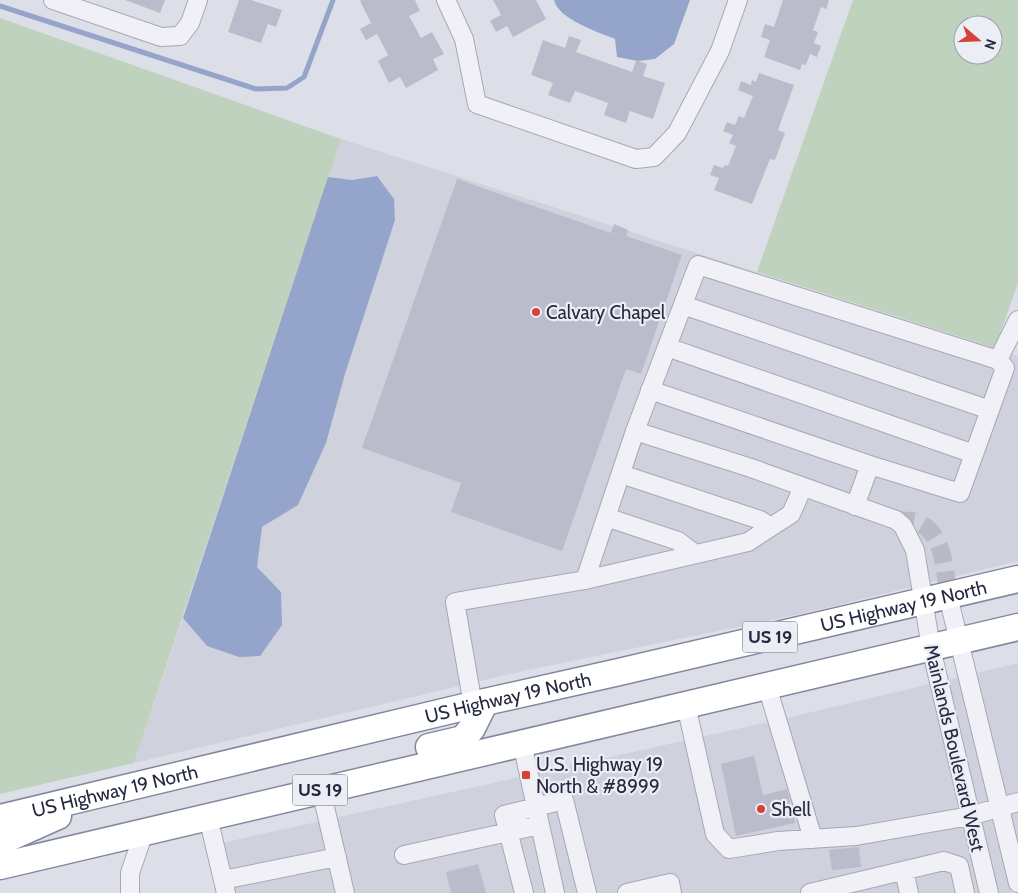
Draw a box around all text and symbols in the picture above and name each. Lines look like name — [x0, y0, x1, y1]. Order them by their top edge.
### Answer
north arrow — [953, 15, 1003, 65]
text: N — [980, 37, 1000, 52]
place label: Calvary Chapel — [546, 301, 666, 324]
marker: Calvary Chapel — [530, 306, 542, 318]
street label: US Highway 19 North — [818, 576, 989, 637]
road number: US 19 — [742, 622, 798, 652]
street label: Mainlands Boulevard West — [919, 642, 990, 855]
street label: US Highway 19 North — [422, 668, 593, 728]
place label: U.S. Highway 19 North & #8999 — [536, 753, 663, 798]
street label: US Highway 19 North — [30, 760, 200, 822]
marker: U.S. Highway 19 North & #8999 — [520, 769, 532, 781]
road number: US 19 — [292, 774, 348, 806]
place label: Shell — [771, 798, 811, 821]
marker: Shell — [755, 803, 767, 815]

